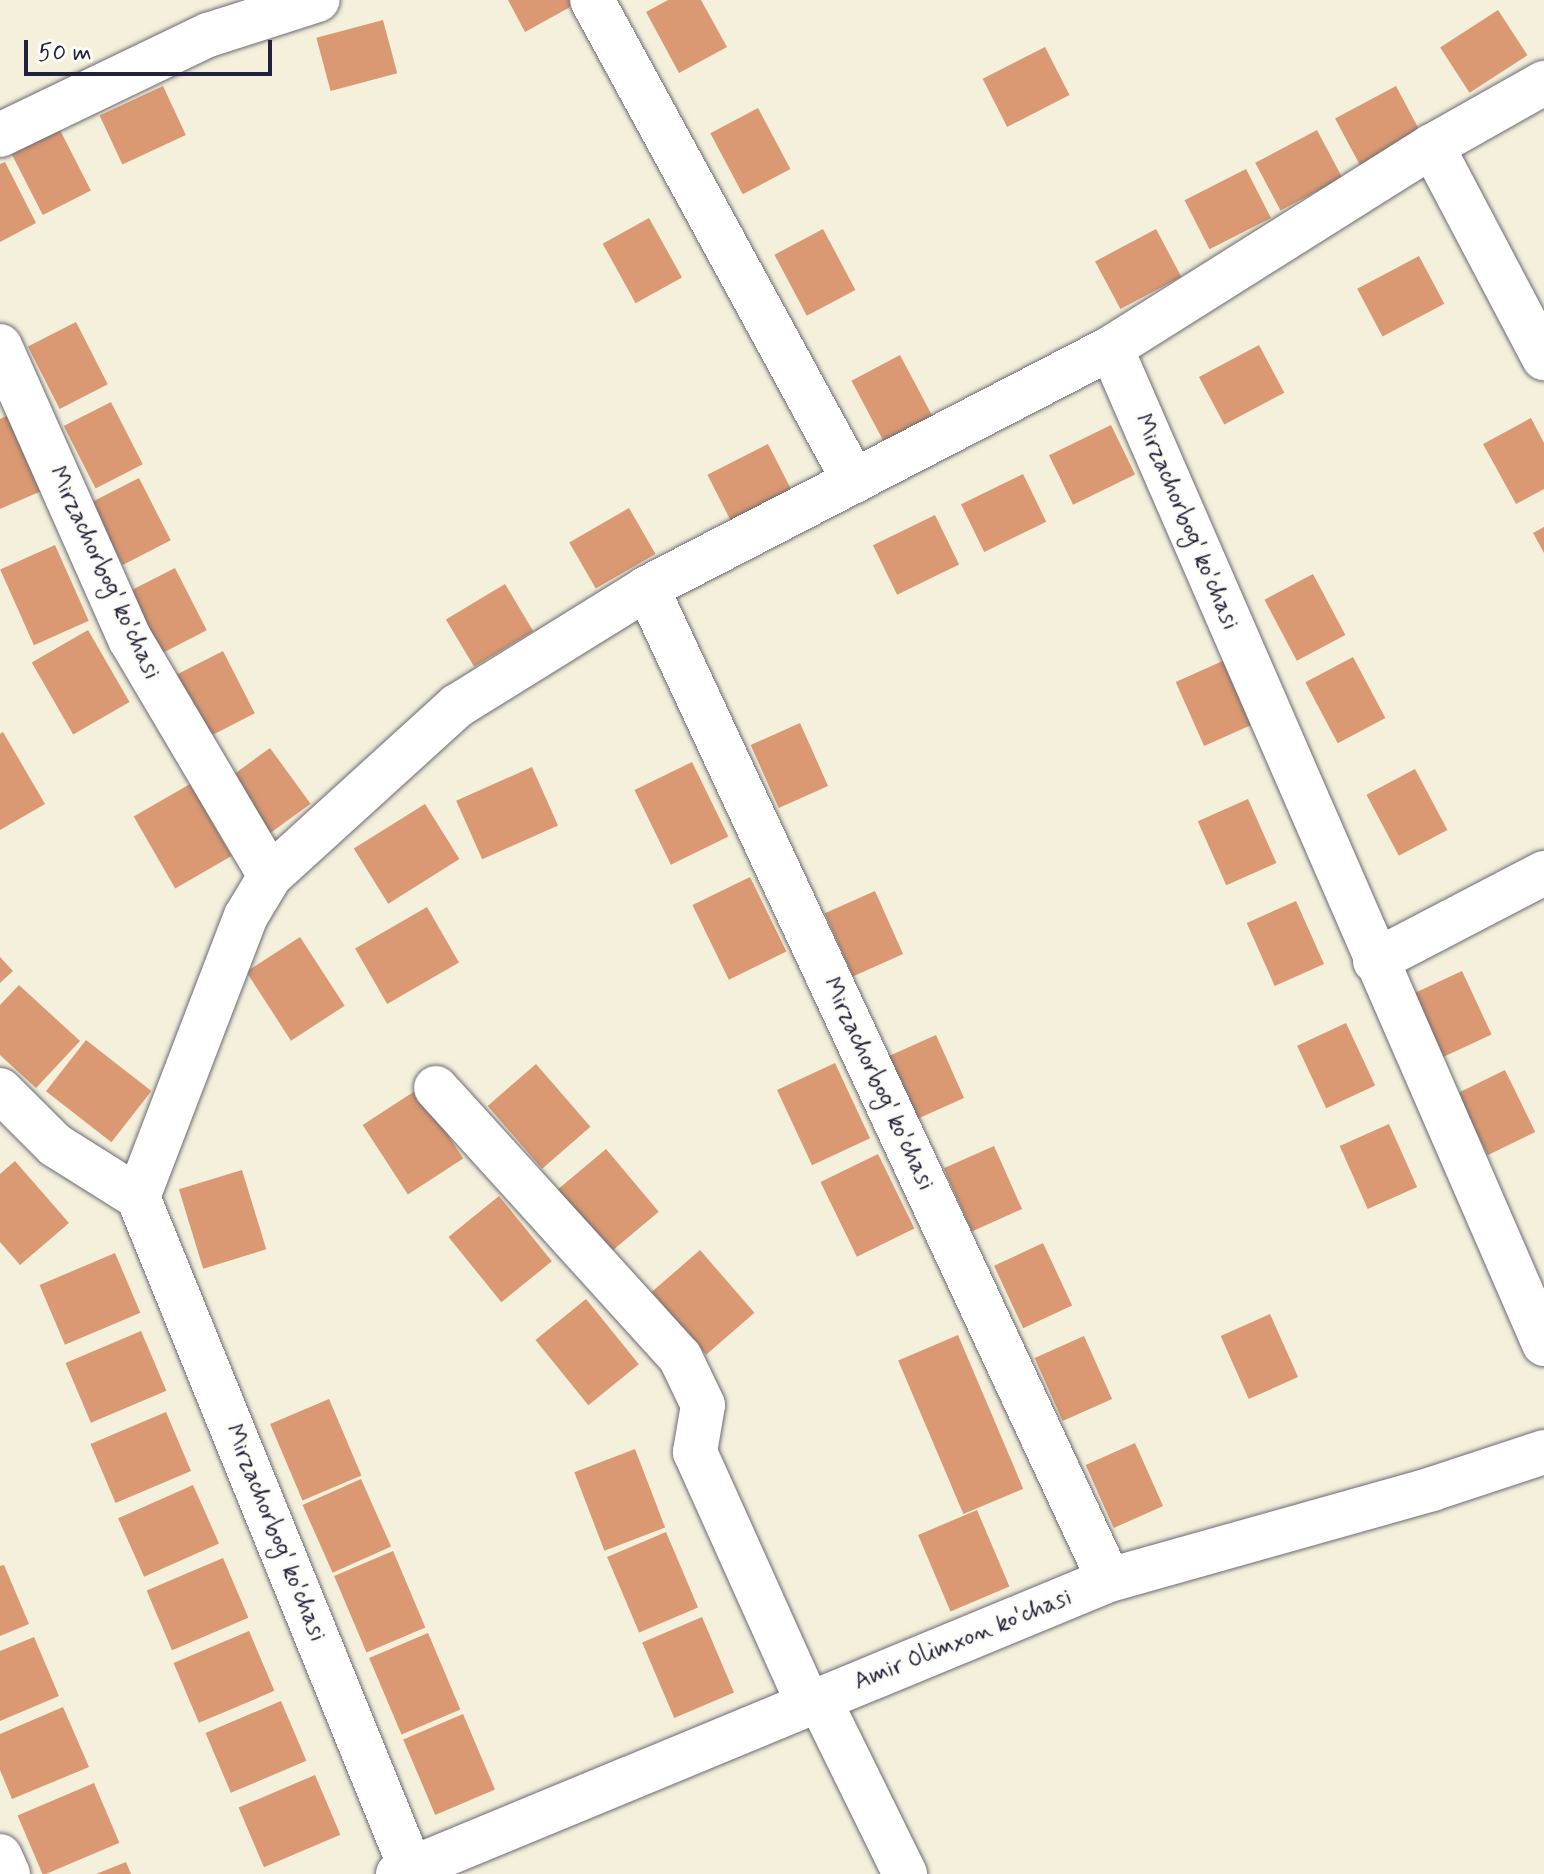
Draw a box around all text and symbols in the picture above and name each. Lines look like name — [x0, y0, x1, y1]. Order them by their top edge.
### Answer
scale bar — [28, 24, 276, 74]
text: 50 m — [38, 38, 92, 69]
street label: Mirzachorbog' ko'chasi — [1128, 410, 1244, 634]
street label: Mirzachorbog' ko'chasi — [42, 462, 166, 684]
street label: Mirzachorbog' ko'chasi — [816, 973, 940, 1195]
street label: Mirzachorbog' ko'chasi — [218, 1420, 332, 1646]
street label: Amir Olimxon ko'chasi — [849, 1583, 1077, 1697]

